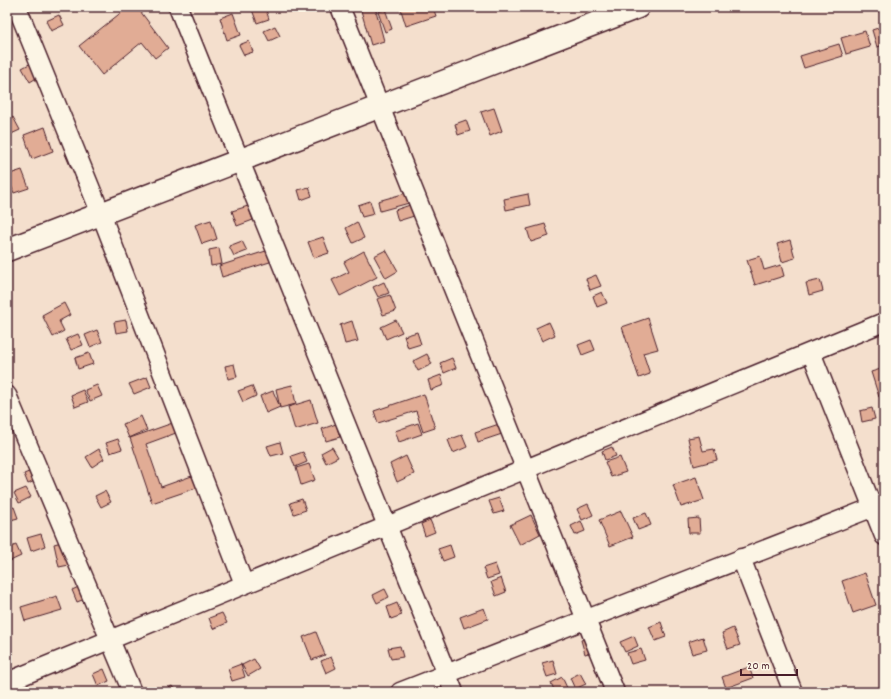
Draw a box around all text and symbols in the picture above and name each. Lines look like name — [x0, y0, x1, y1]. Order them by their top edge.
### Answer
scale bar — [741, 651, 797, 677]
text: 20 m — [747, 658, 770, 675]

